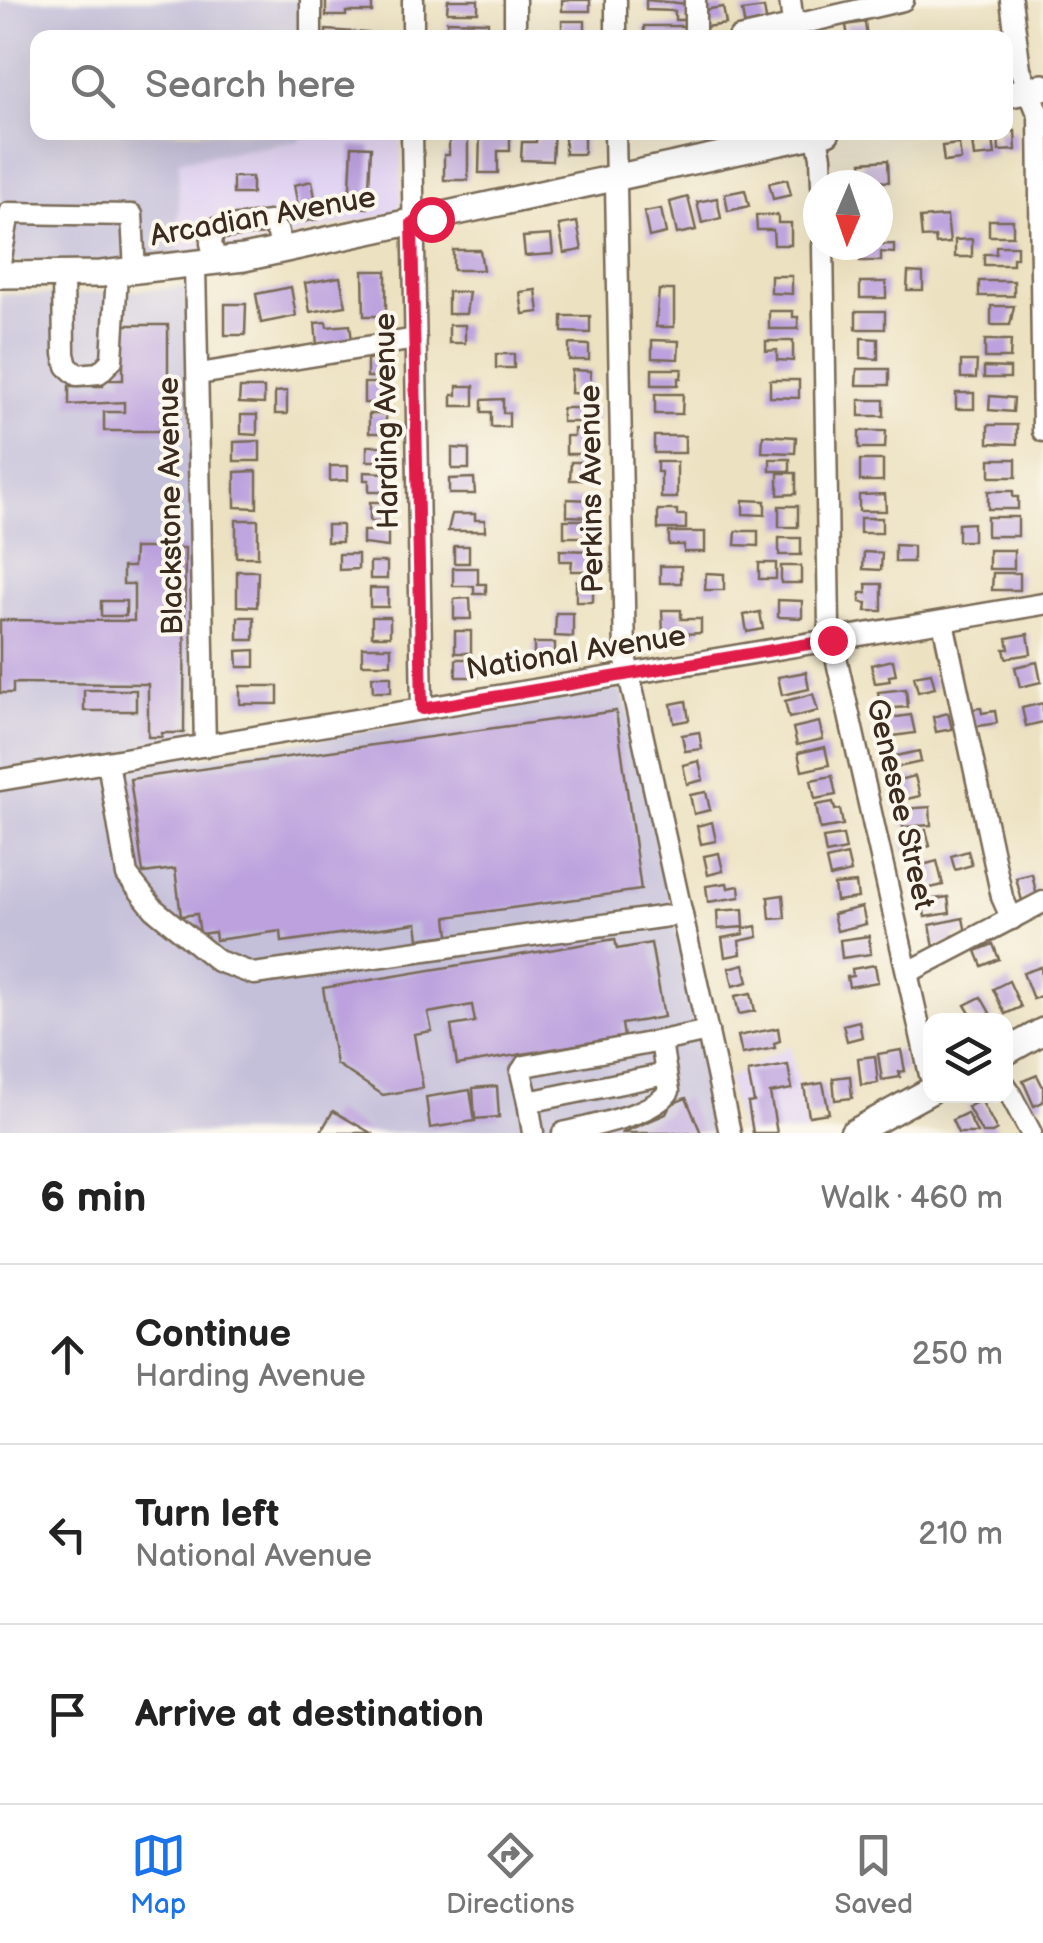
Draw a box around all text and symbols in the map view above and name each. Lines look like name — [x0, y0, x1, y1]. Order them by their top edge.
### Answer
search box — [30, 30, 1013, 140]
icon: search — [65, 58, 120, 113]
text: Search here — [145, 63, 356, 108]
north arrow — [803, 170, 893, 260]
street label: Arcadian Avenue — [147, 179, 379, 255]
route start — [409, 197, 455, 243]
street label: Harding Avenue — [367, 313, 407, 529]
street label: Blackstone Avenue — [151, 377, 191, 635]
street label: Perkins Avenue — [572, 384, 612, 594]
street label: National Avenue — [463, 618, 689, 688]
route end — [810, 618, 856, 664]
street label: Genesee Street — [858, 695, 942, 913]
map controls — [923, 1013, 1013, 1103]
button: layers — [923, 1013, 1013, 1103]
text: 6 min — [40, 1173, 146, 1224]
text: Walk · 460 m — [821, 1179, 1003, 1218]
text: Continue — [135, 1312, 291, 1357]
icon: ahead — [40, 1327, 95, 1382]
text: 250 m — [912, 1335, 1003, 1374]
text: Harding Avenue — [135, 1357, 366, 1396]
text: Turn left — [135, 1492, 279, 1537]
icon: left — [40, 1507, 95, 1562]
text: 210 m — [918, 1515, 1003, 1554]
text: National Avenue — [135, 1537, 372, 1576]
icon: arrive — [40, 1687, 95, 1742]
text: Arrive at destination — [135, 1692, 484, 1737]
tab: Map — [130, 1828, 186, 1921]
tab: Directions — [446, 1828, 575, 1921]
tab: Saved — [835, 1828, 913, 1921]

